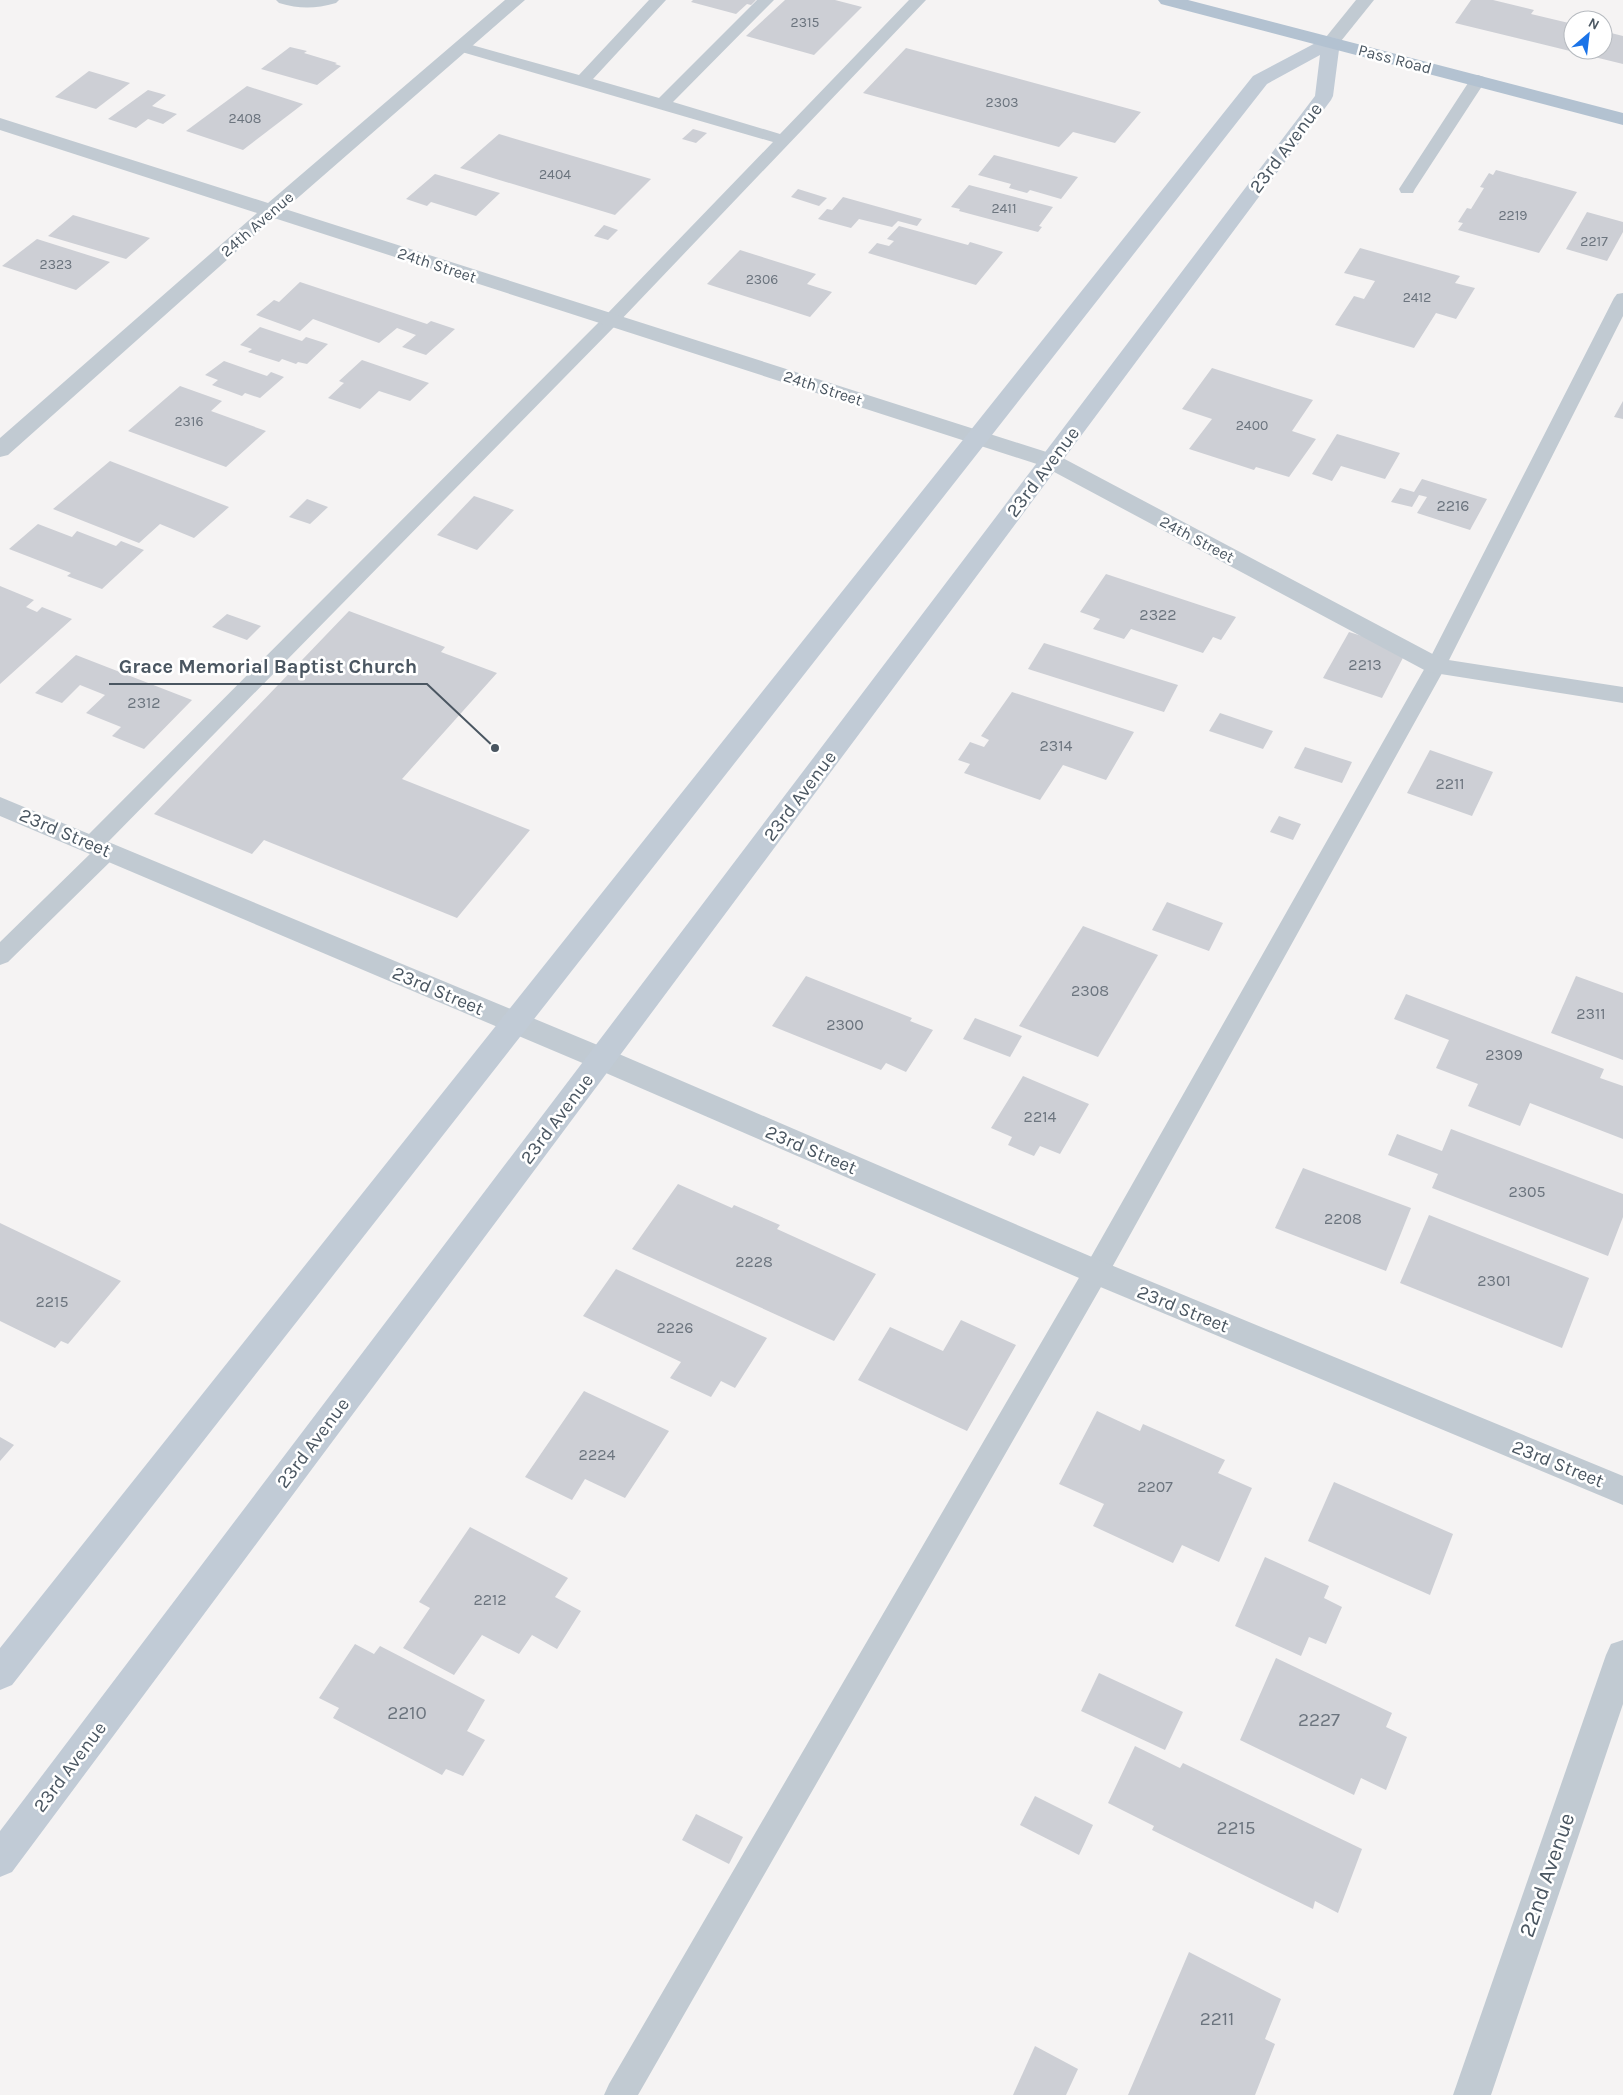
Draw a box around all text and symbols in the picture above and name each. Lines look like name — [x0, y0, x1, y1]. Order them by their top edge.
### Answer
north arrow — [1563, 10, 1613, 60]
house number: 2315 — [791, 14, 820, 31]
text: N — [1585, 14, 1602, 34]
street label: Pass Road — [1356, 40, 1434, 78]
house number: 2303 — [986, 94, 1018, 111]
street label: 23rd Avenue — [1245, 98, 1327, 198]
house number: 2408 — [229, 110, 261, 127]
house number: 2404 — [539, 166, 571, 183]
street label: 24th Avenue — [217, 187, 297, 261]
house number: 2411 — [991, 200, 1017, 217]
house number: 2219 — [1499, 207, 1527, 224]
house number: 2217 — [1580, 233, 1608, 250]
street label: 24th Street — [395, 243, 479, 287]
house number: 2323 — [40, 256, 72, 273]
house number: 2306 — [746, 271, 778, 288]
house number: 2412 — [1403, 289, 1431, 306]
street label: 24th Street — [781, 366, 865, 410]
house number: 2316 — [174, 413, 204, 430]
house number: 2400 — [1236, 417, 1268, 434]
street label: 23rd Avenue — [1002, 422, 1084, 522]
house number: 2216 — [1437, 496, 1470, 515]
street label: 24th Street — [1157, 511, 1237, 567]
house number: 2322 — [1139, 605, 1177, 624]
callout: Grace Memorial Baptist Church — [109, 649, 427, 684]
text: Grace Memorial Baptist Church — [119, 655, 417, 678]
house number: 2213 — [1348, 655, 1382, 674]
house number: 2312 — [127, 693, 161, 712]
house number: 2314 — [1040, 736, 1073, 755]
street label: 23rd Avenue — [759, 746, 841, 846]
house number: 2211 — [1435, 774, 1465, 793]
street label: 23rd Street — [16, 804, 114, 862]
street label: 23rd Street — [389, 962, 487, 1020]
house number: 2308 — [1071, 981, 1109, 1000]
house number: 2311 — [1576, 1004, 1606, 1023]
house number: 2300 — [826, 1015, 864, 1034]
house number: 2309 — [1485, 1045, 1523, 1064]
street label: 23rd Avenue — [516, 1069, 598, 1169]
house number: 2214 — [1024, 1107, 1056, 1126]
street label: 23rd Street — [762, 1121, 860, 1179]
house number: 2305 — [1508, 1182, 1546, 1201]
house number: 2208 — [1324, 1209, 1362, 1228]
house number: 2228 — [735, 1252, 773, 1271]
house number: 2301 — [1477, 1271, 1511, 1290]
street label: 23rd Street — [1134, 1281, 1232, 1337]
house number: 2215 — [36, 1292, 68, 1311]
house number: 2226 — [657, 1318, 693, 1337]
street label: 23rd Avenue — [272, 1393, 354, 1493]
street label: 23rd Street — [1509, 1436, 1607, 1492]
house number: 2224 — [579, 1445, 615, 1464]
house number: 2207 — [1137, 1477, 1173, 1496]
house number: 2212 — [473, 1590, 507, 1609]
house number: 2210 — [387, 1702, 427, 1724]
house number: 2227 — [1298, 1709, 1340, 1731]
street label: 23rd Avenue — [29, 1717, 111, 1817]
street label: 22nd Avenue — [1514, 1810, 1580, 1940]
house number: 2215 — [1216, 1817, 1256, 1839]
house number: 2211 — [1200, 2008, 1234, 2030]

